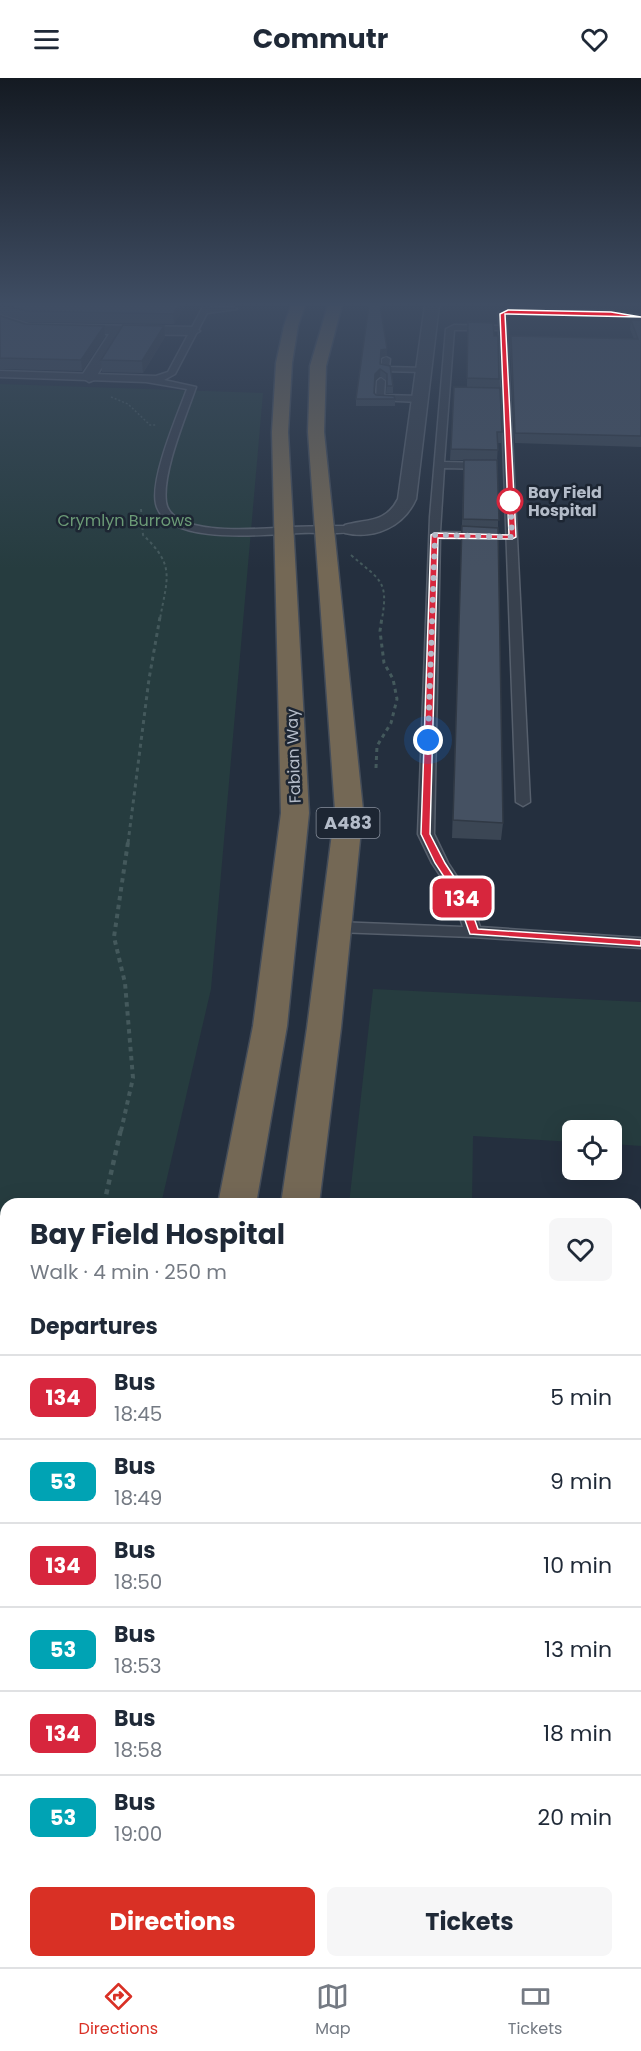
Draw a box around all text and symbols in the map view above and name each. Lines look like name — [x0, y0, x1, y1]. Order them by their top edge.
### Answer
text: Commutr — [253, 20, 388, 57]
icon: menu — [30, 23, 63, 56]
icon: heart — [578, 23, 611, 56]
place label: Bay Field Hospital — [528, 481, 602, 522]
marker: Bay Field Hospital — [497, 488, 523, 514]
park label: Crymlyn Burrows — [58, 509, 192, 532]
street label: Fabian Way — [280, 708, 307, 804]
your location — [413, 725, 443, 755]
road number: A483 — [316, 808, 380, 838]
line badge: 134 — [428, 878, 496, 918]
text: 134 — [445, 884, 479, 913]
map controls — [562, 1120, 622, 1180]
button: locate — [562, 1120, 622, 1180]
text: Bay Field Hospital — [30, 1215, 285, 1254]
button: heart — [549, 1218, 612, 1281]
text: Walk · 4 min · 250 m — [30, 1258, 227, 1286]
text: Departures — [30, 1311, 158, 1342]
text: Bus — [114, 1367, 156, 1398]
text: 5 min — [550, 1382, 612, 1413]
text: 134 — [46, 1383, 80, 1412]
text: 18:45 — [114, 1400, 162, 1428]
text: Bus — [114, 1451, 156, 1482]
text: 9 min — [550, 1466, 612, 1497]
text: 53 — [50, 1467, 76, 1496]
text: 18:49 — [114, 1484, 162, 1512]
text: Bus — [114, 1535, 156, 1566]
text: 10 min — [543, 1550, 612, 1581]
text: 134 — [46, 1551, 80, 1580]
text: 18:50 — [114, 1568, 162, 1596]
text: Bus — [114, 1619, 156, 1650]
text: 13 min — [544, 1634, 612, 1665]
text: 53 — [50, 1635, 76, 1664]
text: 18:53 — [114, 1652, 162, 1680]
text: Bus — [114, 1703, 156, 1734]
text: 18 min — [543, 1718, 612, 1749]
text: 134 — [46, 1719, 80, 1748]
text: 18:58 — [114, 1736, 162, 1764]
text: Bus — [114, 1787, 156, 1818]
text: 20 min — [538, 1802, 612, 1833]
text: 53 — [50, 1803, 76, 1832]
text: 19:00 — [114, 1820, 162, 1848]
button: Directions — [30, 1887, 315, 1956]
button: Tickets — [327, 1887, 612, 1956]
tab: Directions — [79, 1980, 158, 2041]
tab: Map — [315, 1980, 351, 2041]
tab: Tickets — [508, 1980, 562, 2041]

